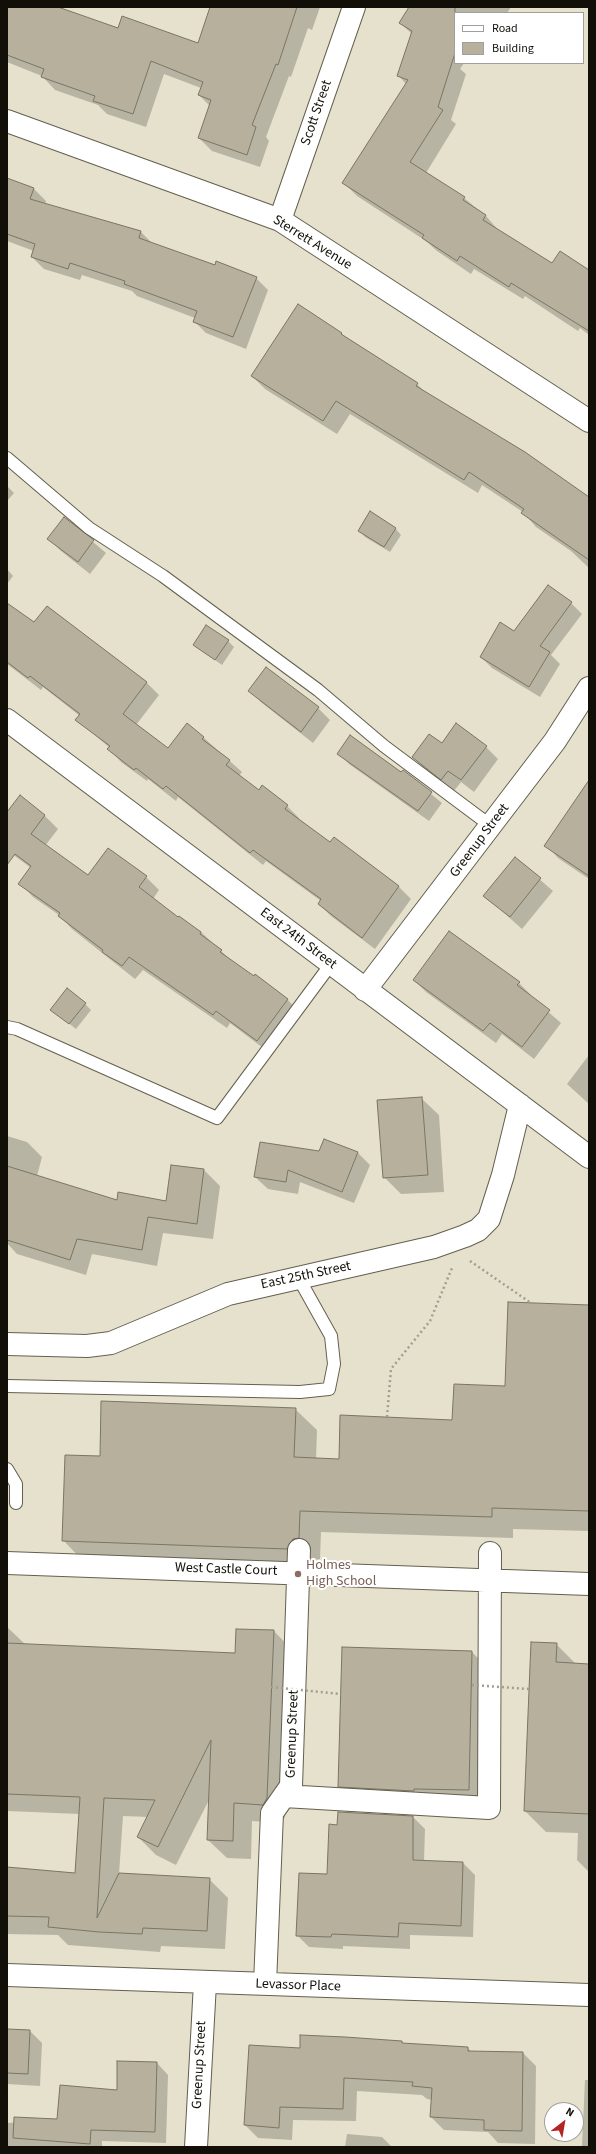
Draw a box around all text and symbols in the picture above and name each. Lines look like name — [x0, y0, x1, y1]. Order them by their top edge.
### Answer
legend — [454, 12, 584, 64]
text: Road — [492, 20, 518, 37]
text: Building — [492, 40, 534, 57]
street label: Scott Street — [298, 78, 336, 148]
street label: Sterrett Avenue — [269, 212, 355, 274]
street label: Greenup Street — [447, 801, 513, 881]
street label: East 24th Street — [256, 905, 340, 973]
street label: East 25th Street — [259, 1258, 353, 1294]
place label: Holmes High School — [306, 1558, 376, 1590]
street label: West Castle Court — [174, 1560, 278, 1580]
marker: Holmes High School — [293, 1569, 303, 1579]
street label: Greenup Street — [283, 1690, 303, 1778]
street label: Levassor Place — [255, 1976, 341, 1996]
street label: Greenup Street — [189, 2021, 211, 2109]
north arrow — [544, 2102, 584, 2142]
text: N — [563, 2104, 577, 2120]

